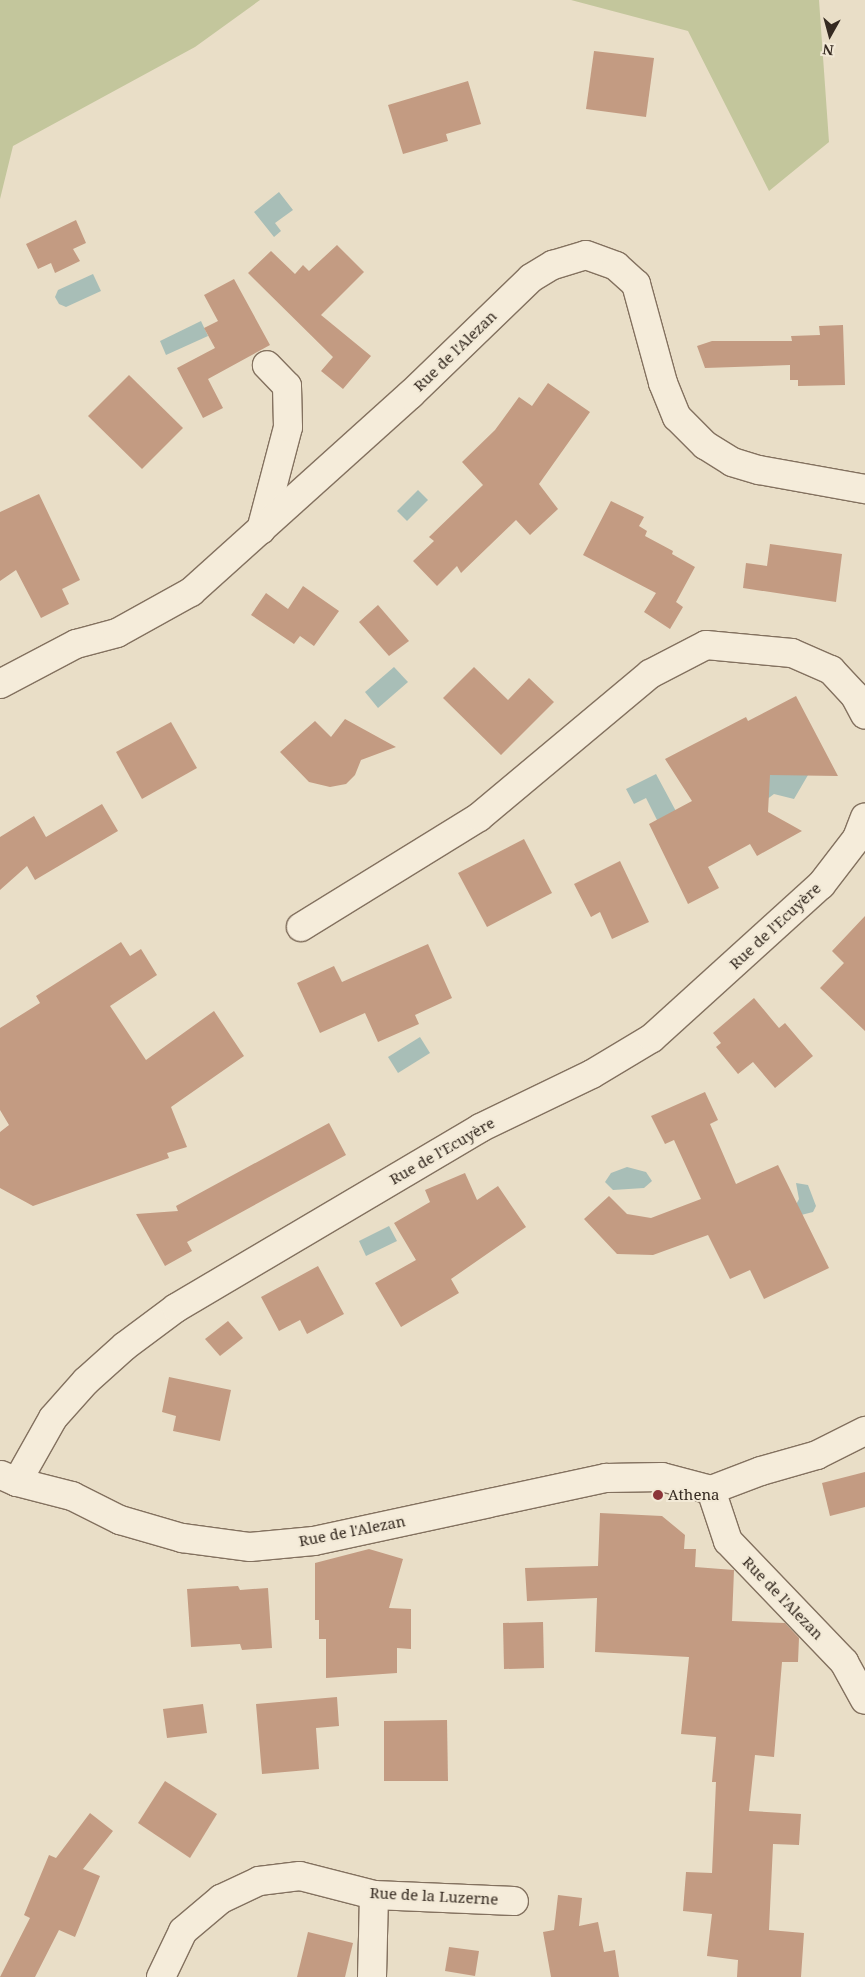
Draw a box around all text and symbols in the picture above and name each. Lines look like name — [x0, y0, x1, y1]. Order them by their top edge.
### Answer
north arrow — [805, 10, 855, 60]
text: N — [821, 40, 835, 60]
street label: Rue de l'Alezan — [410, 307, 500, 395]
street label: Rue de l'Ecuyère — [726, 879, 824, 973]
street label: Rue de l'Ecuyère — [386, 1114, 498, 1188]
place label: Athena — [668, 1486, 720, 1504]
marker: Athena — [652, 1489, 664, 1501]
street label: Rue de l'Alezan — [297, 1512, 407, 1550]
street label: Rue de l'Alezan — [739, 1553, 827, 1643]
street label: Rue de la Luzerne — [369, 1884, 499, 1908]

